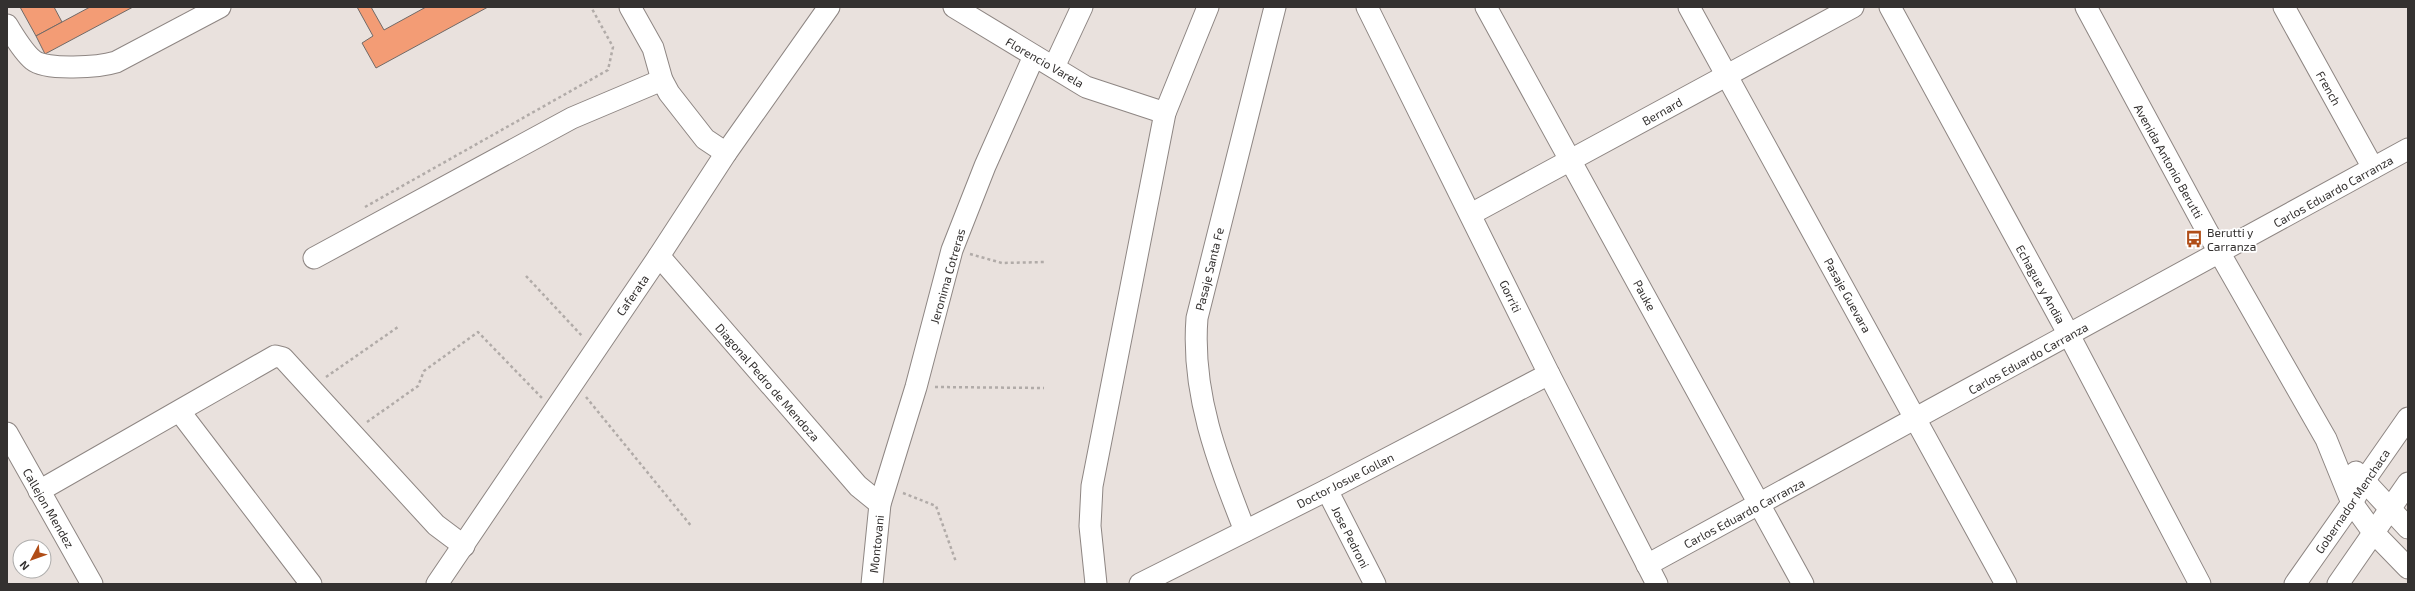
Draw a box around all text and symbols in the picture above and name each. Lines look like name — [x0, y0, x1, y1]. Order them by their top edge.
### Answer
street label: Florencio Varela — [1003, 34, 1087, 90]
street label: French — [2314, 68, 2344, 108]
street label: Bernard — [1639, 94, 1685, 128]
street label: Avenida Antonio Berutti — [2132, 101, 2206, 221]
street label: Carlos Eduardo Carranza — [2271, 152, 2395, 230]
place label: Berutti y Carranza — [2207, 225, 2256, 253]
street label: Pasaje Santa Fe — [1192, 226, 1227, 312]
street label: Jeronima Cotreras — [927, 227, 967, 325]
bus stop icon: Berutti y Carranza — [2184, 229, 2204, 249]
street label: Echague y Andia — [2014, 242, 2068, 326]
street label: Pasaje Guevara — [1821, 255, 1874, 335]
street label: Caferata — [613, 272, 651, 318]
street label: Gorriti — [1497, 277, 1525, 315]
street label: Pauke — [1631, 277, 1659, 313]
street label: Carlos Eduardo Carranza — [1966, 319, 2090, 397]
street label: Diagonal Pedro de Mendoza — [713, 320, 823, 444]
street label: Gobernador Menchaca — [2312, 446, 2392, 556]
street label: Doctor Josue Gollan — [1294, 449, 1396, 511]
street label: Callejon Mendez — [20, 466, 78, 551]
street label: Carlos Eduardo Carranza — [1681, 475, 1807, 551]
street label: Jose Pedroni — [1329, 504, 1373, 570]
street label: Montovani — [866, 514, 886, 574]
north arrow — [12, 539, 52, 579]
text: N — [17, 559, 32, 573]

